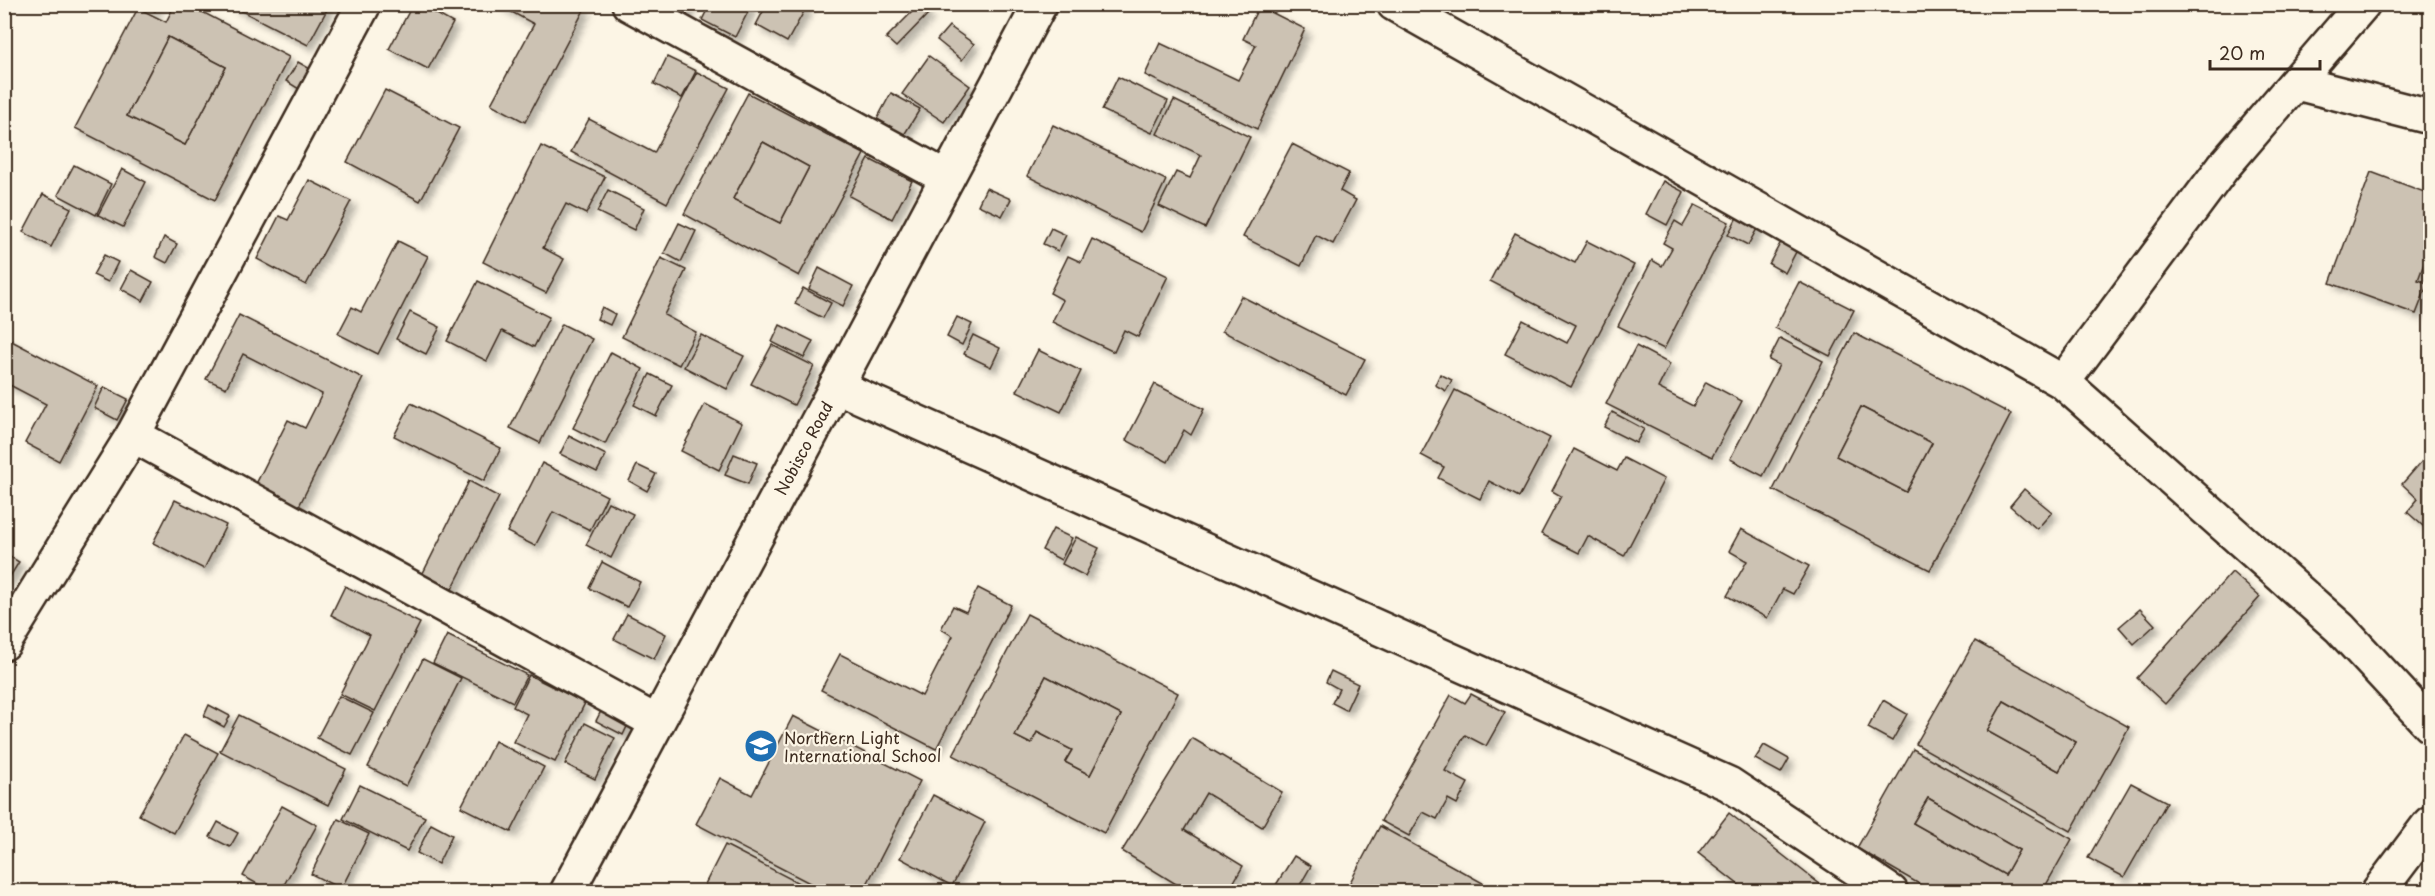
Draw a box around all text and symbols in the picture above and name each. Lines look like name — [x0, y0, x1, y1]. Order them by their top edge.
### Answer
scale bar — [2210, 33, 2320, 71]
text: 20 m — [2219, 39, 2265, 66]
street label: Nobisco Road — [768, 397, 838, 499]
place label: Northern Light International School — [784, 725, 941, 767]
school or university icon: Northern Light International School — [743, 728, 779, 764]

